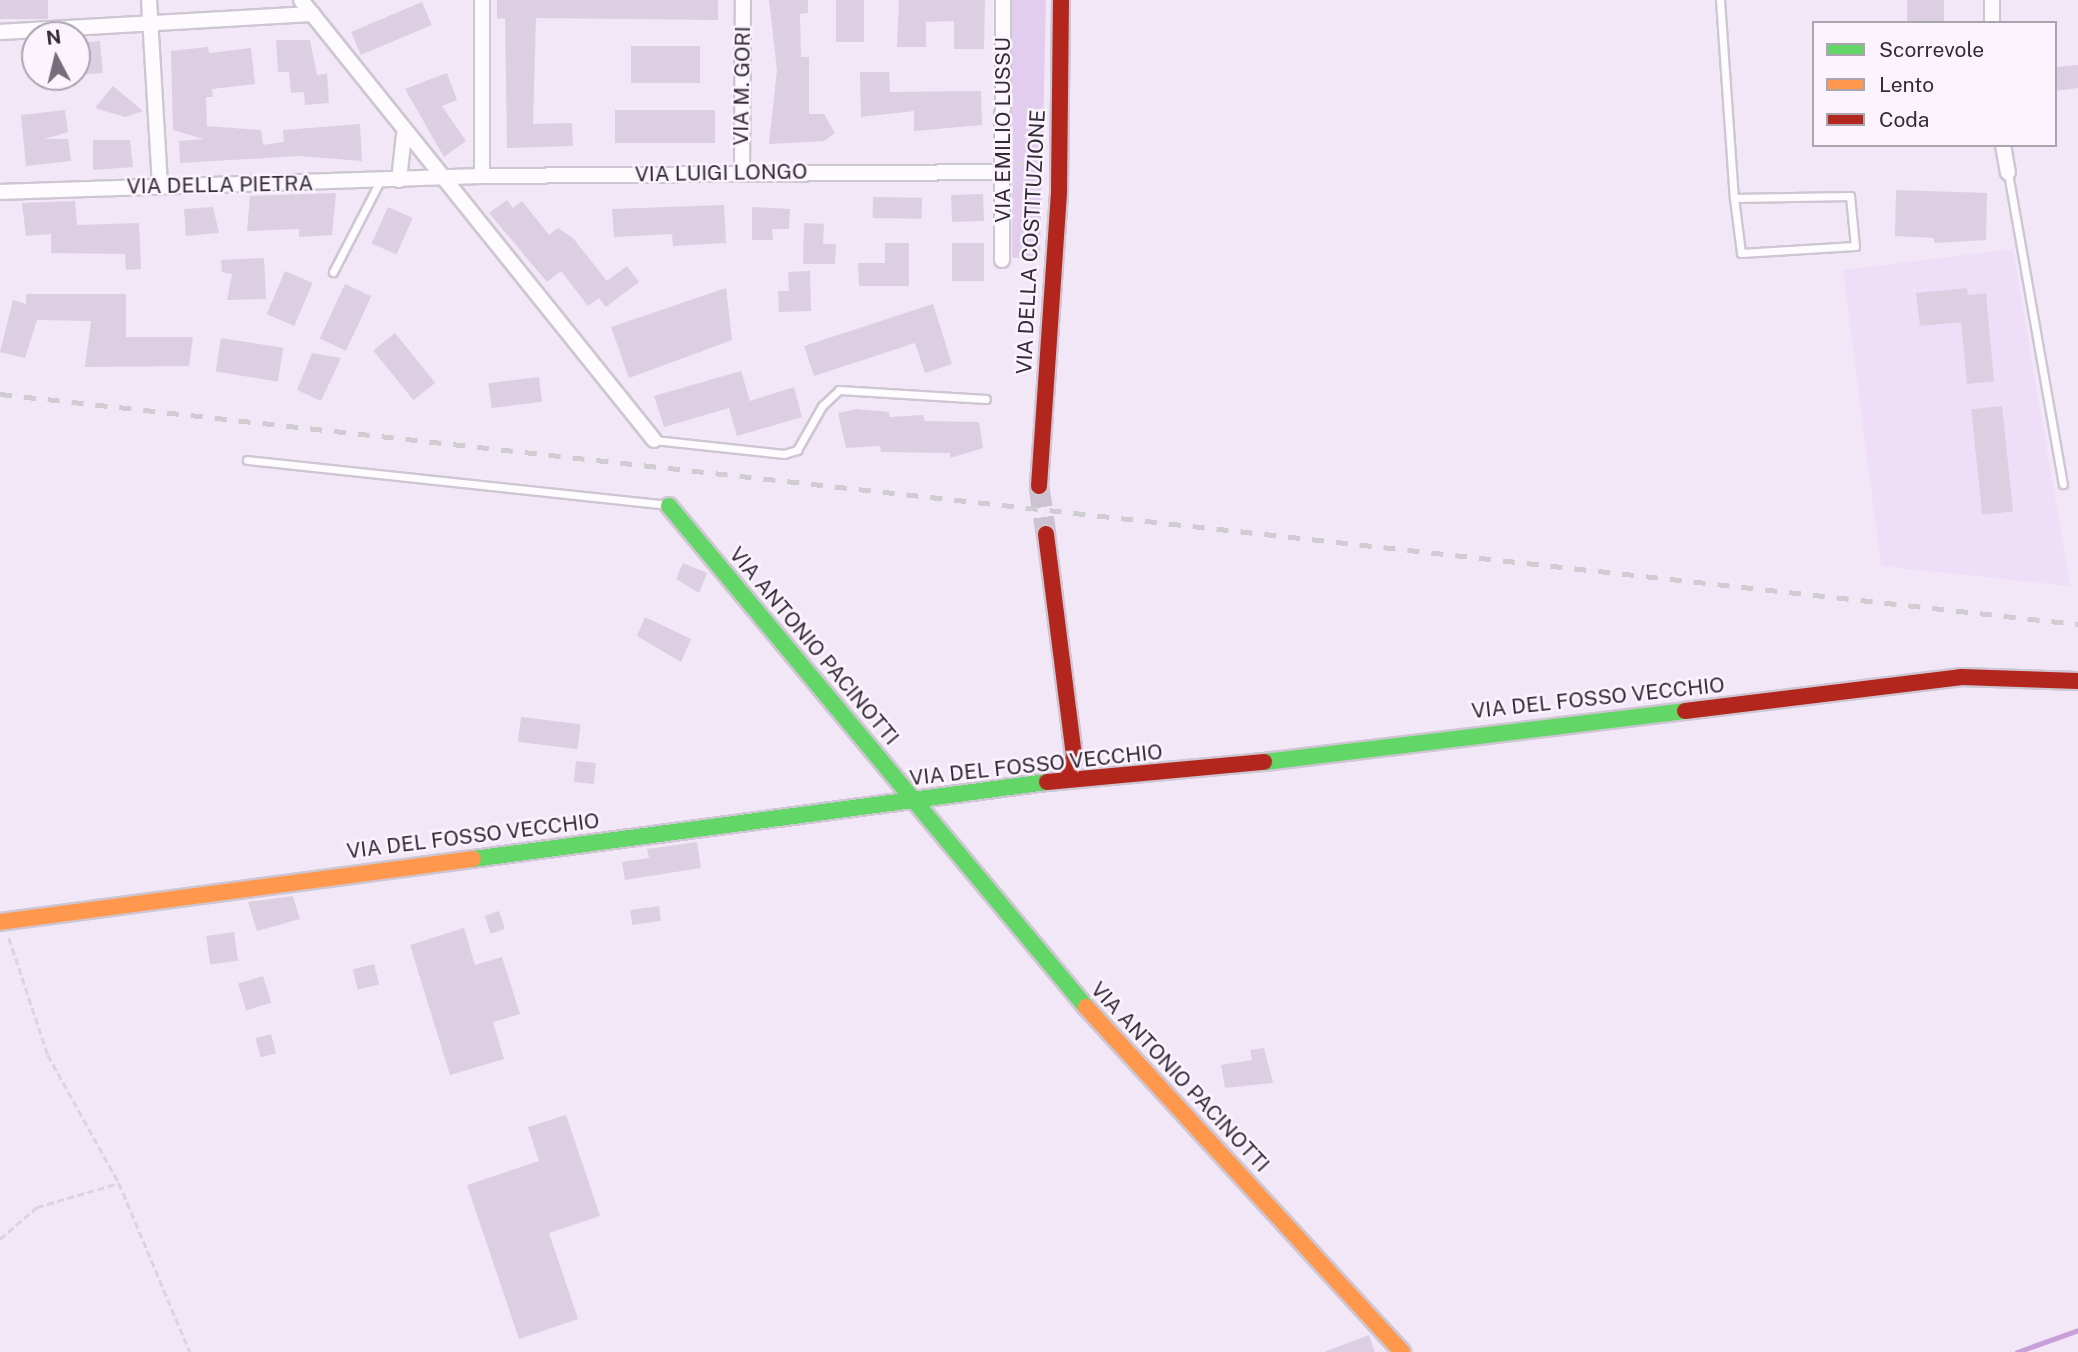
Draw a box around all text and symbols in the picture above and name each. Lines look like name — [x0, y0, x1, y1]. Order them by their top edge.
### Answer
north arrow — [21, 21, 91, 91]
legend — [1812, 21, 2057, 147]
text: N — [45, 25, 62, 49]
street label: VIA M. GORI — [728, 26, 756, 146]
street label: VIA EMILIO LUSSU — [990, 37, 1016, 223]
text: Scorrevole — [1879, 37, 1984, 62]
text: Lento — [1879, 72, 1934, 97]
text: Coda — [1879, 107, 1929, 132]
street label: VIA DELLA COSTITUZIONE — [1011, 109, 1051, 375]
street label: VIA LUIGI LONGO — [635, 159, 807, 187]
street label: VIA DELLA PIETRA — [126, 171, 314, 199]
street label: VIA ANTONIO PACINOTTI — [724, 542, 904, 750]
street label: VIA DEL FOSSO VECCHIO — [1470, 672, 1726, 724]
street label: VIA DEL FOSSO VECCHIO — [908, 739, 1164, 791]
street label: VIA DEL FOSSO VECCHIO — [345, 808, 601, 864]
street label: VIA ANTONIO PACINOTTI — [1085, 977, 1275, 1177]

